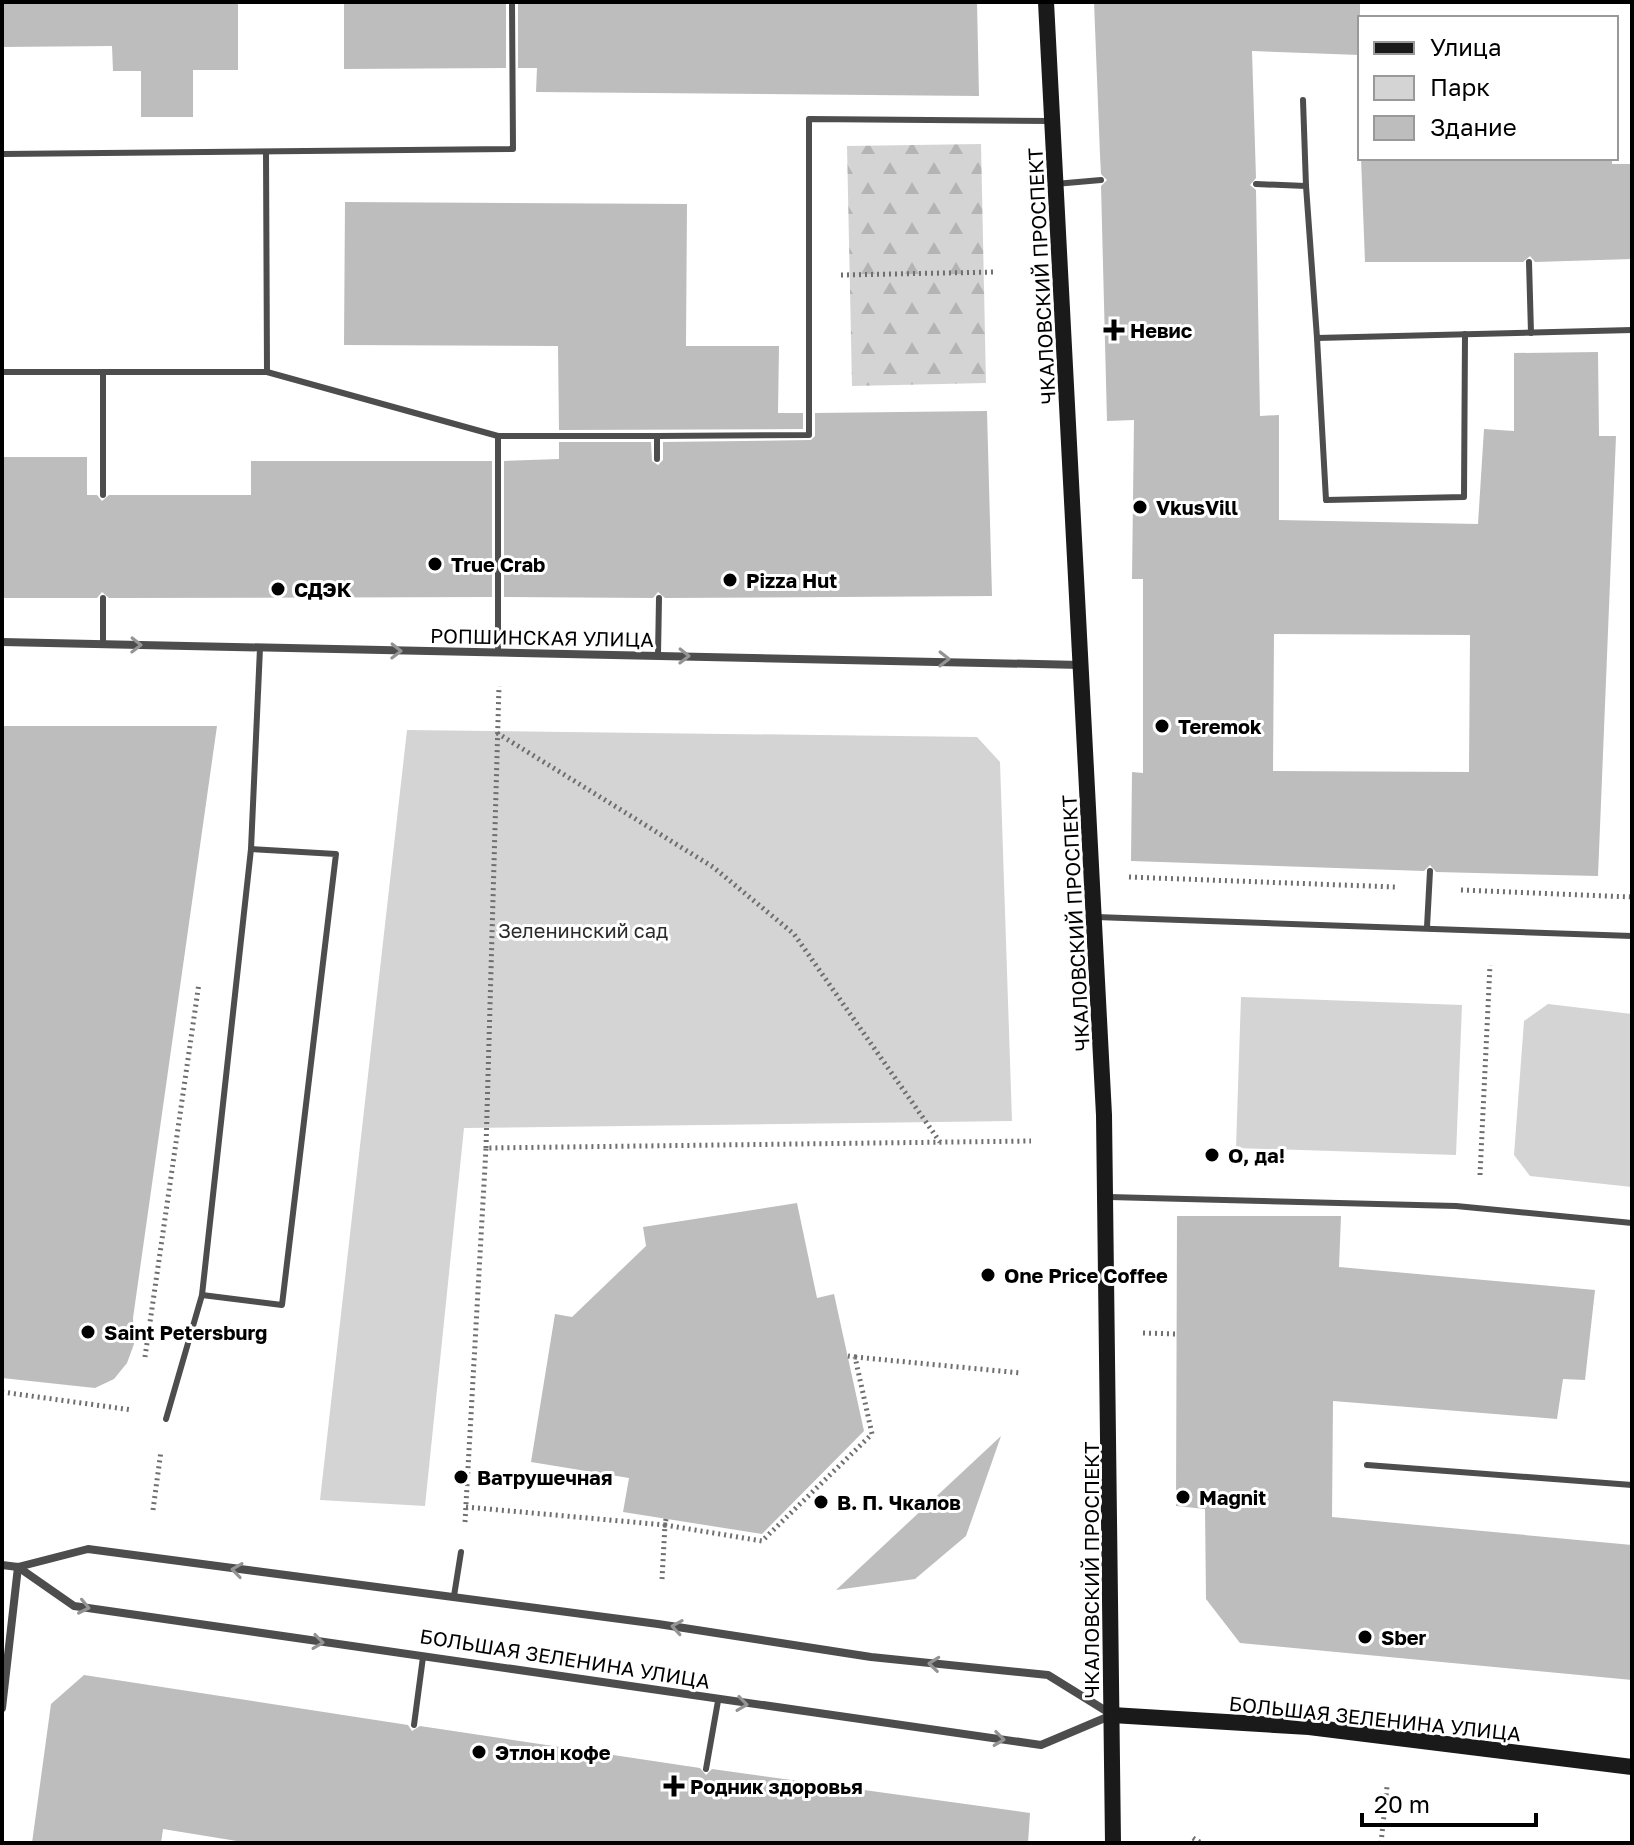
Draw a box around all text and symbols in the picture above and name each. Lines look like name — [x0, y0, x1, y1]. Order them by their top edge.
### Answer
legend — [1358, 16, 1618, 160]
text: Улица — [1430, 32, 1502, 61]
text: Парк — [1430, 72, 1490, 101]
text: Здание — [1430, 112, 1517, 141]
street label: ЧКАЛОВСКИЙ ПРОСПЕКТ — [1022, 147, 1060, 405]
place label: Невис — [1130, 318, 1192, 342]
marker: Невис — [1105, 321, 1123, 339]
place label: VkusVill — [1156, 495, 1238, 519]
marker: VkusVill — [1131, 498, 1149, 516]
place label: True Crab — [451, 552, 545, 576]
marker: True Crab — [426, 555, 444, 573]
place label: Pizza Hut — [746, 568, 837, 592]
marker: Pizza Hut — [721, 571, 739, 589]
place label: СДЭК — [294, 577, 352, 601]
marker: СДЭК — [269, 580, 287, 598]
street label: РОПШИНСКАЯ УЛИЦА — [430, 623, 654, 651]
one-way arrow — [130, 636, 143, 654]
one-way arrow — [390, 642, 403, 659]
one-way arrow — [678, 647, 691, 665]
one-way arrow — [938, 651, 951, 668]
place label: Teremok — [1178, 714, 1262, 738]
marker: Teremok — [1153, 717, 1171, 735]
street label: ЧКАЛОВСКИЙ ПРОСПЕКТ — [1056, 794, 1094, 1052]
park label: Зеленинский сад — [498, 918, 668, 942]
place label: О, да! — [1228, 1143, 1285, 1167]
marker: О, да! — [1203, 1146, 1221, 1164]
place label: One Price Coffee — [1004, 1263, 1168, 1287]
marker: One Price Coffee — [979, 1266, 997, 1284]
place label: Saint Petersburg — [104, 1320, 267, 1344]
marker: Saint Petersburg — [79, 1323, 97, 1341]
street label: ЧКАЛОВСКИЙ ПРОСПЕКТ — [1079, 1442, 1103, 1699]
place label: Ватрушечная — [477, 1465, 612, 1489]
marker: Ватрушечная — [452, 1468, 470, 1486]
place label: Magnit — [1199, 1485, 1266, 1509]
marker: Magnit — [1174, 1488, 1192, 1506]
place label: В. П. Чкалов — [837, 1490, 961, 1514]
marker: В. П. Чкалов — [812, 1493, 830, 1511]
one-way arrow — [231, 1562, 244, 1579]
one-way arrow — [77, 1598, 91, 1615]
one-way arrow — [670, 1619, 684, 1636]
street label: БОЛЬШАЯ ЗЕЛЕНИНА УЛИЦА — [418, 1623, 712, 1693]
place label: Sber — [1381, 1625, 1427, 1649]
marker: Sber — [1356, 1628, 1374, 1646]
one-way arrow — [311, 1633, 325, 1650]
one-way arrow — [927, 1655, 940, 1672]
street label: БОЛЬШАЯ ЗЕЛЕНИНА УЛИЦА — [1228, 1691, 1522, 1745]
one-way arrow — [736, 1696, 749, 1713]
one-way arrow — [992, 1730, 1006, 1747]
place label: Этлон кофе — [495, 1740, 611, 1764]
marker: Этлон кофе — [470, 1743, 488, 1761]
place label: Родник здоровья — [690, 1774, 863, 1798]
marker: Родник здоровья — [665, 1777, 683, 1795]
scale bar — [1362, 1777, 1536, 1827]
text: 20 m — [1374, 1789, 1430, 1818]

